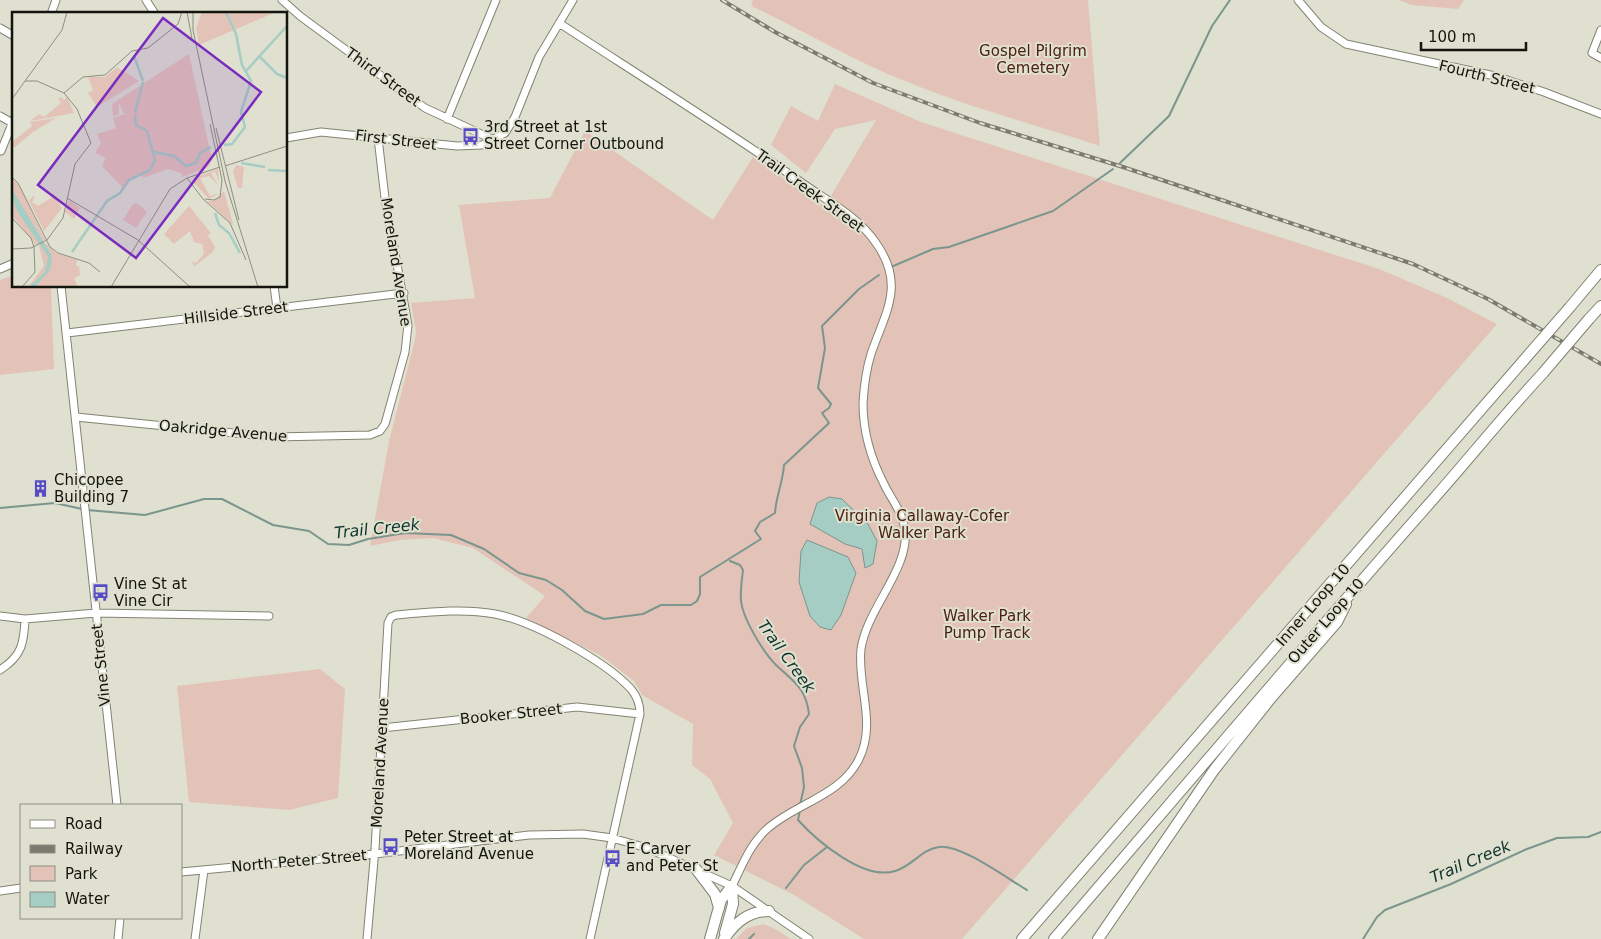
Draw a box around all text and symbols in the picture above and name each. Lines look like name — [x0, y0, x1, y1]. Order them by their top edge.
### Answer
inset map — [12, 12, 288, 288]
scale bar — [1421, 20, 1526, 52]
text: 100 m — [1428, 28, 1476, 46]
park label: Gospel Pilgrim Cemetery — [979, 42, 1087, 77]
street label: Third Street — [341, 43, 424, 110]
street label: Fourth Street — [1437, 56, 1537, 98]
place label: 3rd Street at 1st Street Corner Outbound — [484, 118, 664, 153]
street label: First Street — [354, 126, 438, 154]
bus stop icon: 3rd Street at 1st Street Corner Outbound — [460, 126, 480, 146]
street label: Trail Creek Street — [752, 145, 868, 236]
street label: Moreland Avenue — [377, 196, 415, 328]
street label: Hillside Street — [183, 298, 289, 328]
street label: Oakridge Avenue — [158, 416, 288, 446]
place label: Chicopee Building 7 — [54, 471, 129, 506]
building icon: Chicopee Building 7 — [30, 479, 50, 499]
park label: Virginia Callaway-Cofer Walker Park — [835, 507, 1010, 542]
water label: Trail Creek — [333, 514, 421, 542]
street label: Inner Loop 10 — [1272, 560, 1354, 650]
place label: Vine St at Vine Cir — [114, 575, 187, 610]
street label: Outer Loop 10 — [1284, 575, 1368, 667]
bus stop icon: Vine St at Vine Cir — [90, 583, 110, 603]
park label: Walker Park Pump Track — [943, 607, 1031, 642]
water label: Trail Creek — [754, 616, 820, 697]
street label: Vine Street — [88, 623, 114, 707]
street label: Moreland Avenue — [368, 698, 392, 828]
street label: Booker Street — [459, 700, 563, 728]
legend — [20, 804, 182, 919]
text: Road — [65, 815, 103, 833]
place label: Peter Street at Moreland Avenue — [404, 828, 534, 863]
bus stop icon: Peter Street at Moreland Avenue — [380, 836, 400, 856]
water label: Trail Creek — [1427, 836, 1514, 887]
text: Railway — [65, 840, 123, 858]
place label: E Carver and Peter St — [626, 840, 718, 875]
street label: North Peter Street — [230, 846, 368, 876]
bus stop icon: E Carver and Peter St — [602, 848, 622, 868]
text: Park — [65, 865, 98, 883]
text: Water — [65, 890, 110, 908]

